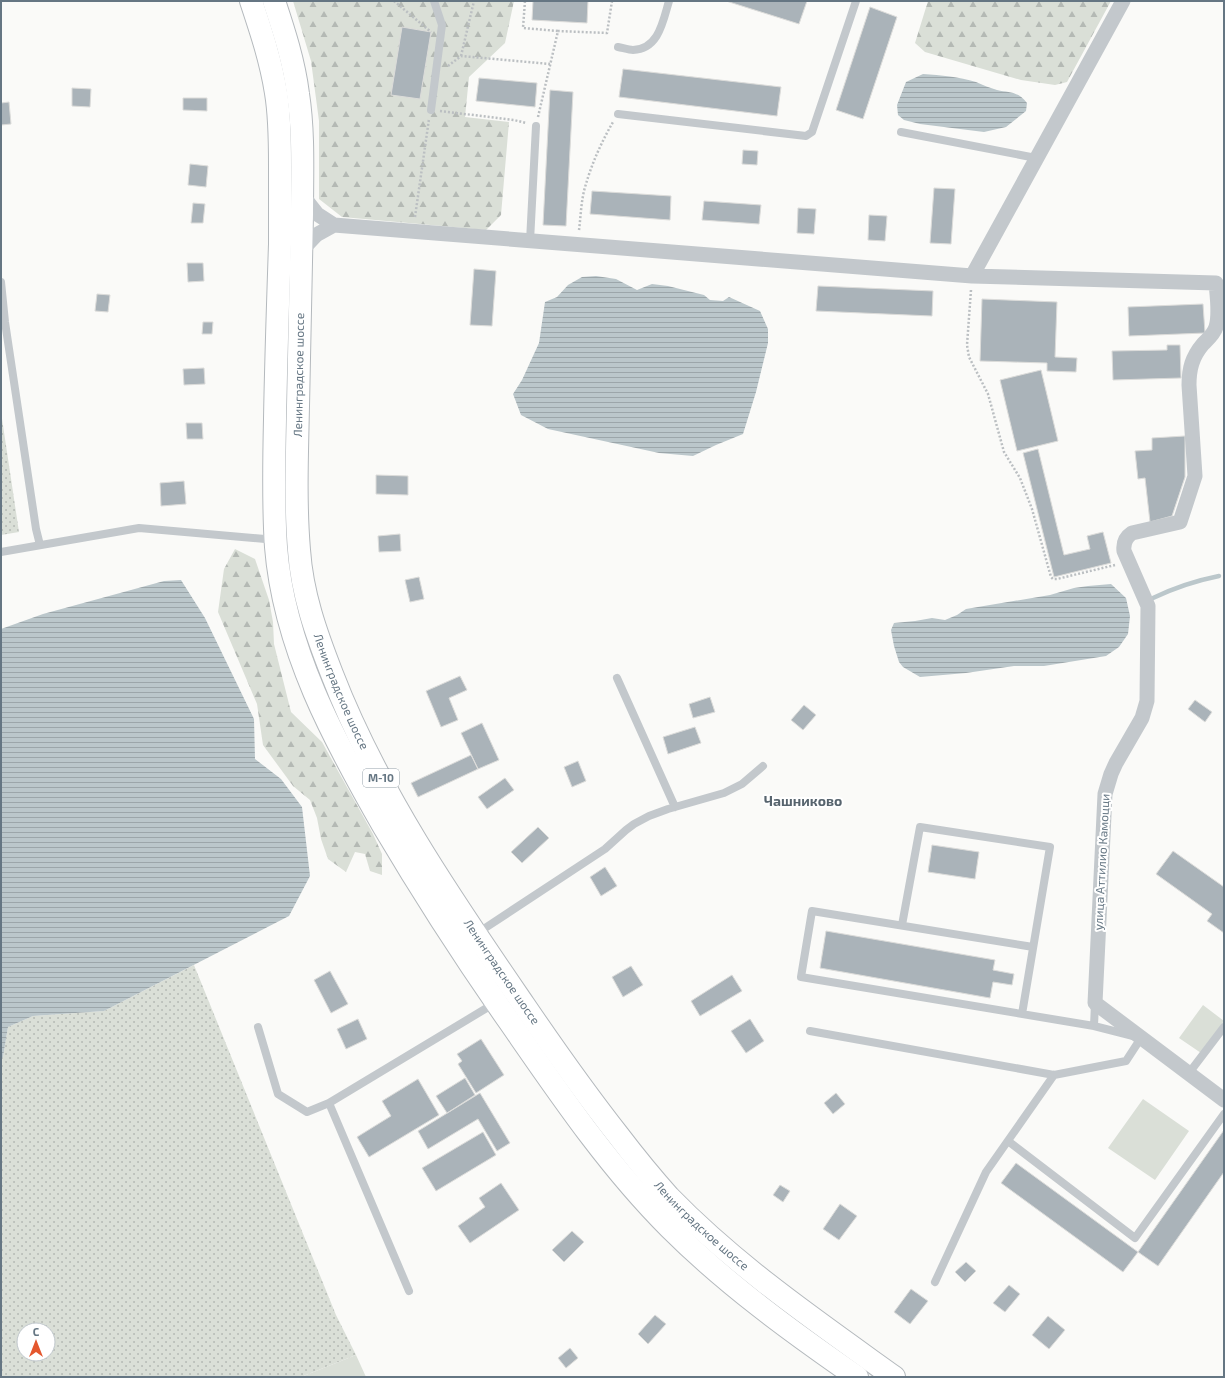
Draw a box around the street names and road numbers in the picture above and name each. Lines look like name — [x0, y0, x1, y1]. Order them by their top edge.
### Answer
street label: Ленинградское шоссе — [290, 313, 306, 437]
street label: Ленинградское шоссе — [312, 631, 372, 752]
road number: М-10 — [363, 769, 399, 787]
street label: улица Аттилио Камоцци — [1090, 793, 1113, 931]
street label: Ленинградское шоссе — [462, 916, 543, 1027]
street label: Ленинградское шоссе — [652, 1178, 752, 1273]

